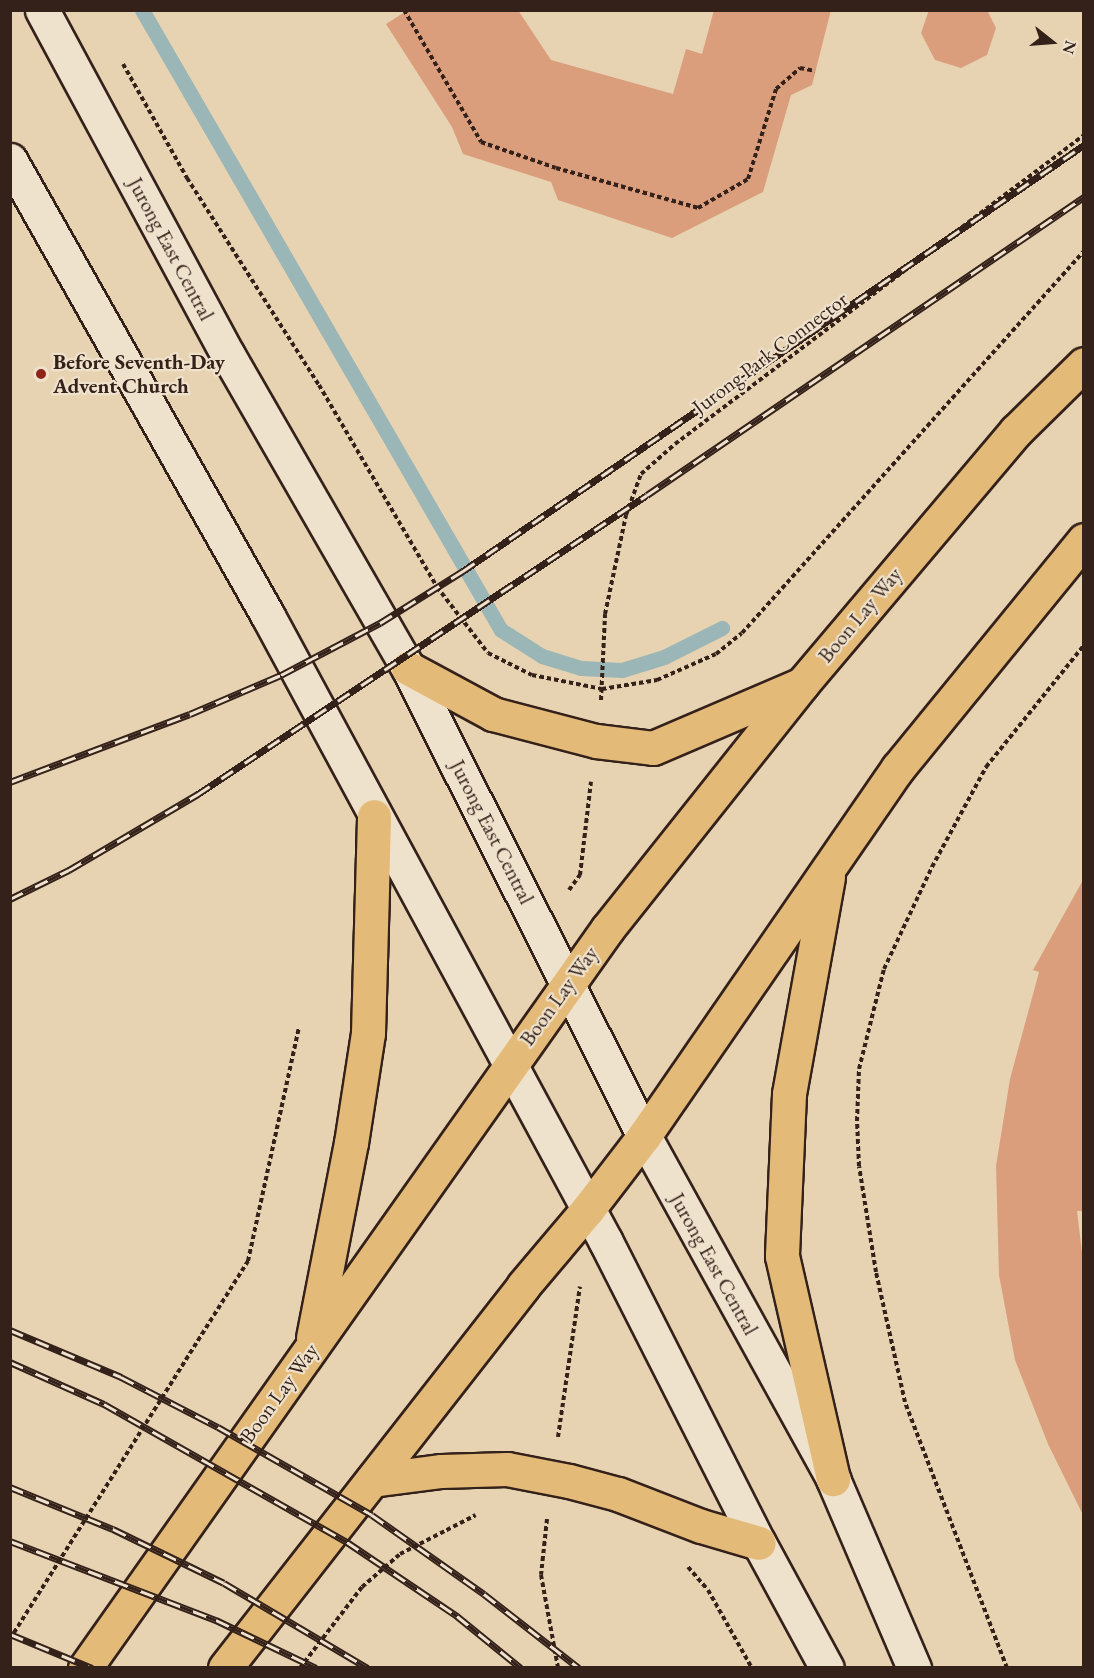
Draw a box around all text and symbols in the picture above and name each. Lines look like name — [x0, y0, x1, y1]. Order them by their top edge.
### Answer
north arrow — [1022, 12, 1082, 72]
text: N — [1058, 38, 1082, 57]
street label: Jurong East Central — [123, 173, 219, 325]
street label: Jurong Park Connector — [687, 286, 853, 420]
place label: Before Seventh-Day Advent Church — [53, 349, 225, 399]
marker: Before Seventh-Day Advent Church — [34, 367, 48, 381]
street label: Boon Lay Way — [813, 562, 907, 668]
street label: Jurong East Central — [445, 756, 539, 908]
street label: Boon Lay Way — [514, 941, 604, 1051]
street label: Jurong East Central — [665, 1189, 763, 1339]
street label: Boon Lay Way — [234, 1338, 324, 1448]

